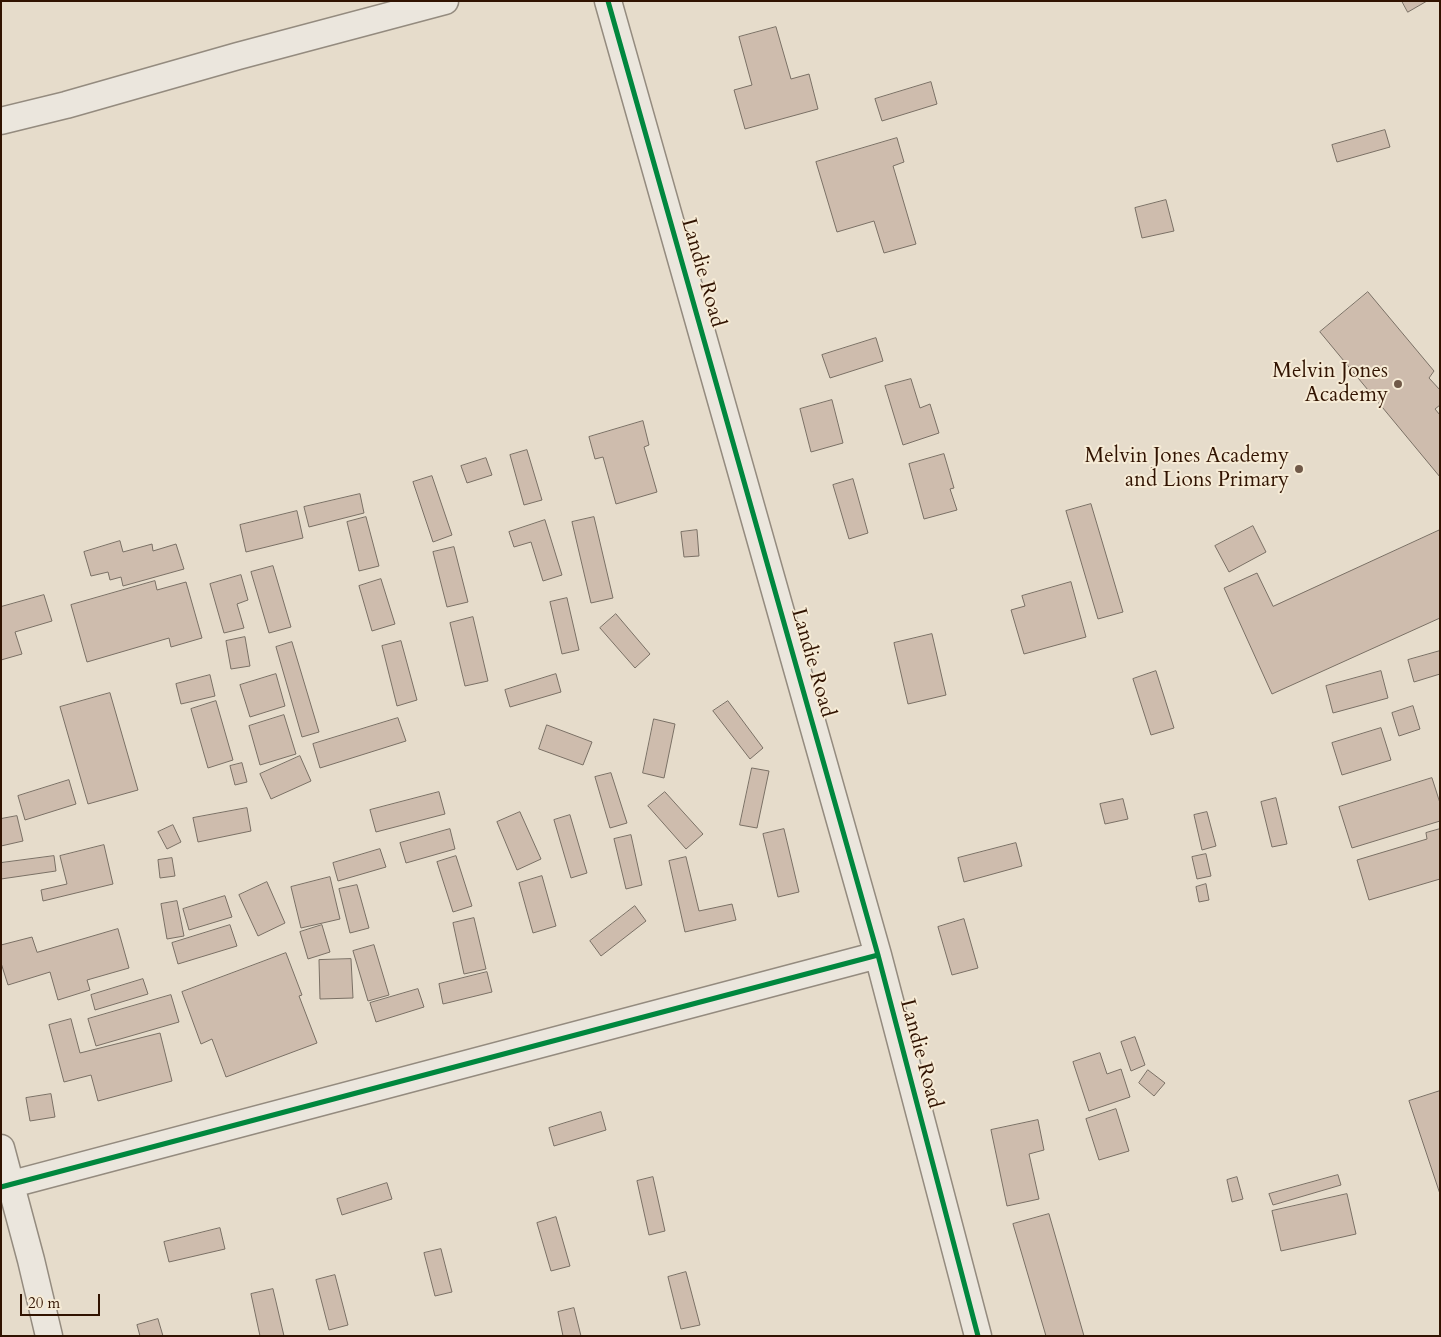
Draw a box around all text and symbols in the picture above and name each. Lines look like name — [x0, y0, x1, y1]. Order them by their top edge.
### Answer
street label: Landie Road — [674, 216, 730, 330]
place label: Melvin Jones Academy — [1272, 359, 1388, 409]
marker: Melvin Jones Academy — [1392, 378, 1404, 390]
place label: Melvin Jones Academy and Lions Primary — [1084, 444, 1289, 494]
marker: Melvin Jones Academy and Lions Primary — [1293, 463, 1305, 475]
street label: Landie Road — [784, 606, 840, 720]
street label: Landie Road — [893, 997, 947, 1111]
scale bar — [22, 1284, 102, 1316]
text: 20 m — [28, 1293, 60, 1313]

